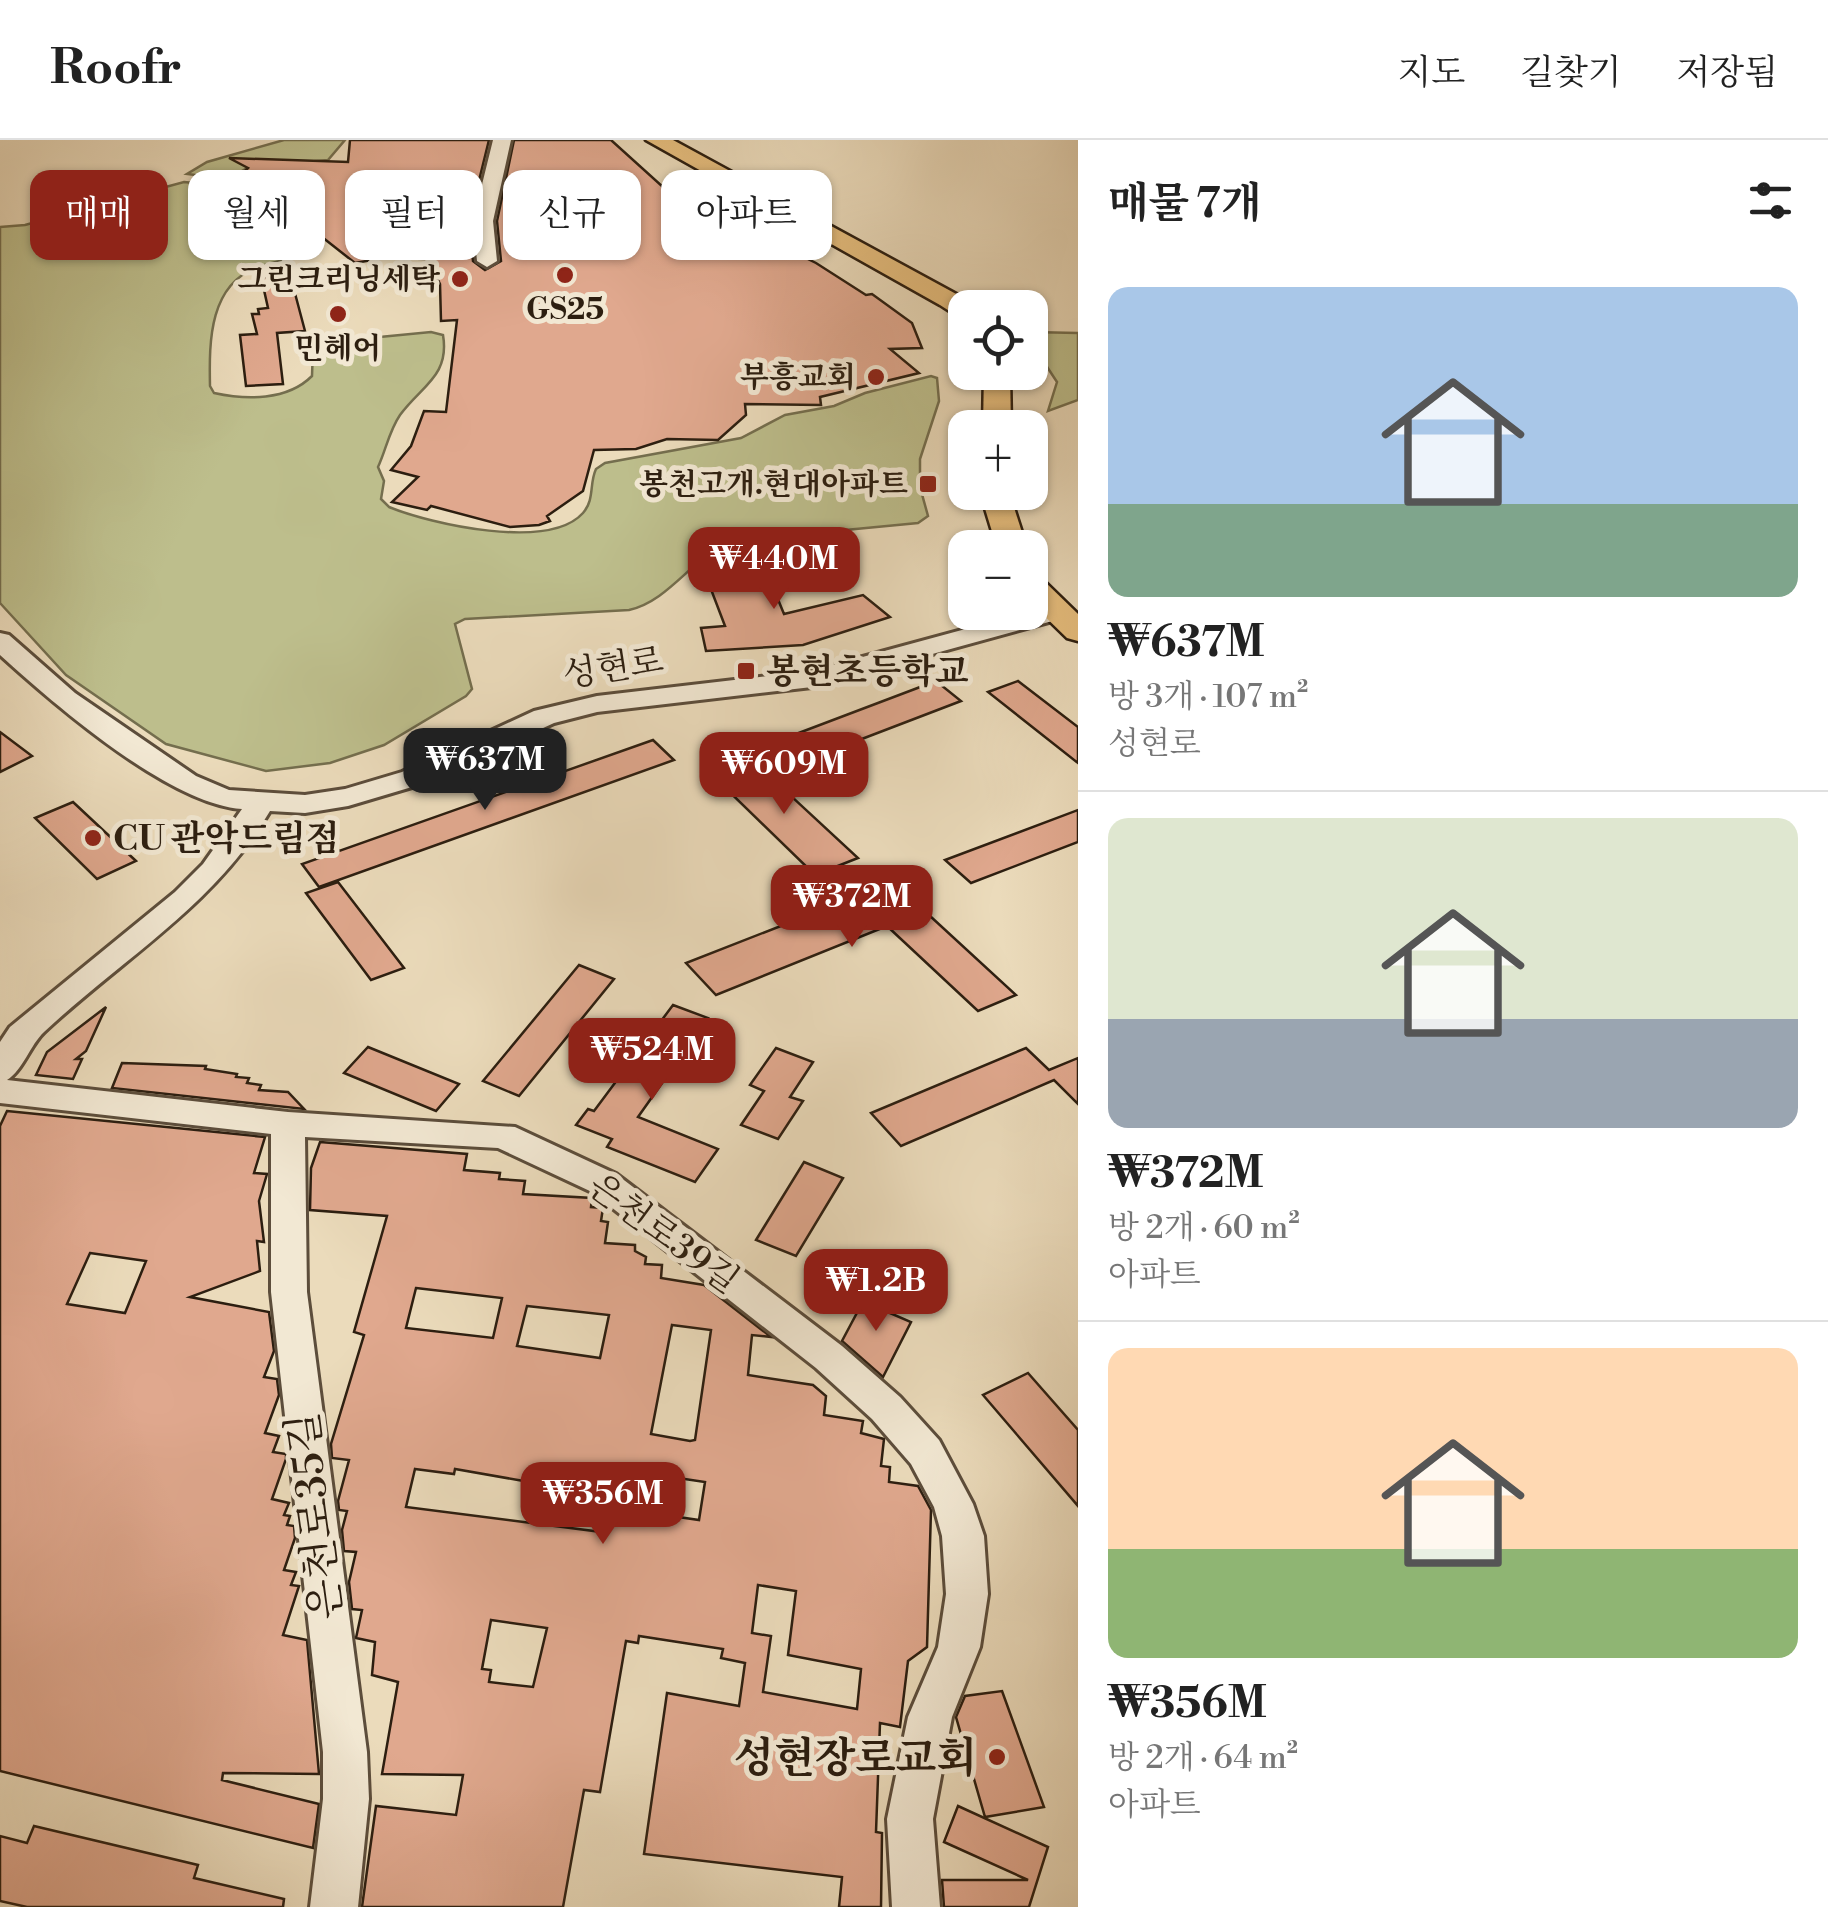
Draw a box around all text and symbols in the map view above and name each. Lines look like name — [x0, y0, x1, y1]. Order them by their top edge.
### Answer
text: Roofr — [50, 39, 182, 99]
text: 지도 — [1398, 52, 1465, 95]
text: 길찾기 — [1520, 52, 1622, 95]
text: 저장됨 — [1677, 52, 1778, 95]
chip: 매매 — [30, 170, 168, 260]
chip: 월세 — [188, 170, 325, 260]
chip: 필터 — [345, 170, 483, 260]
chip: 신규 — [503, 170, 641, 260]
chip: 아파트 — [661, 170, 832, 260]
icon: filters — [1743, 173, 1798, 228]
text: 매물 7개 — [1108, 178, 1261, 231]
place label: 그린크리닝세탁 — [237, 261, 440, 299]
marker: GS25 — [554, 264, 576, 286]
marker: 그린크리닝세탁 — [449, 268, 471, 290]
map controls — [948, 290, 1048, 630]
button: locate — [948, 290, 1048, 390]
place label: GS25 — [526, 291, 604, 329]
marker: 민헤어 — [327, 303, 349, 325]
place label: 민헤어 — [295, 330, 381, 368]
icon: home — [1363, 352, 1543, 532]
place label: 부흥교회 — [740, 359, 856, 397]
marker: 부흥교회 — [865, 366, 887, 388]
button: + — [948, 410, 1048, 510]
place label: 봉천고개.현대아파트 — [639, 466, 908, 504]
marker: 봉천고개.현대아파트 — [917, 473, 939, 495]
pin: ₩440M — [704, 527, 844, 612]
button: − — [948, 530, 1048, 630]
text: ₩440M — [710, 539, 838, 579]
text: ₩637M — [1108, 617, 1264, 670]
street label: 성현로 — [560, 639, 667, 698]
place label: 봉현초등학교 — [766, 651, 969, 694]
marker: 봉현초등학교 — [735, 660, 757, 682]
text: 방 3개 · 107 m² — [1108, 677, 1308, 717]
text: 성현로 — [1108, 724, 1201, 764]
pin: ₩637M — [415, 728, 555, 813]
pin: ₩609M — [714, 732, 854, 817]
text: ₩637M — [425, 740, 545, 780]
text: ₩609M — [721, 744, 847, 784]
place label: CU 관악드림점 — [113, 818, 340, 861]
marker: CU 관악드림점 — [82, 827, 104, 849]
pin: ₩372M — [782, 865, 922, 950]
text: ₩372M — [793, 877, 911, 917]
icon: home — [1363, 883, 1543, 1063]
pin: ₩524M — [582, 1018, 722, 1103]
text: ₩524M — [590, 1030, 714, 1070]
text: ₩372M — [1108, 1148, 1263, 1201]
street label: 은천로39길 — [579, 1165, 747, 1303]
text: 방 2개 · 60 m² — [1108, 1208, 1300, 1248]
pin: ₩1.2B — [806, 1249, 946, 1334]
text: 아파트 — [1108, 1255, 1201, 1295]
text: ₩1.2B — [826, 1261, 926, 1301]
street label: 은천로35길 — [277, 1409, 355, 1622]
icon: home — [1363, 1413, 1543, 1593]
pin: ₩356M — [533, 1462, 673, 1547]
text: ₩356M — [543, 1474, 663, 1514]
text: ₩356M — [1108, 1678, 1267, 1731]
place label: 성현장로교회 — [734, 1733, 977, 1786]
text: 방 2개 · 64 m² — [1108, 1738, 1298, 1778]
marker: 성현장로교회 — [986, 1746, 1008, 1768]
text: 아파트 — [1108, 1785, 1201, 1825]

